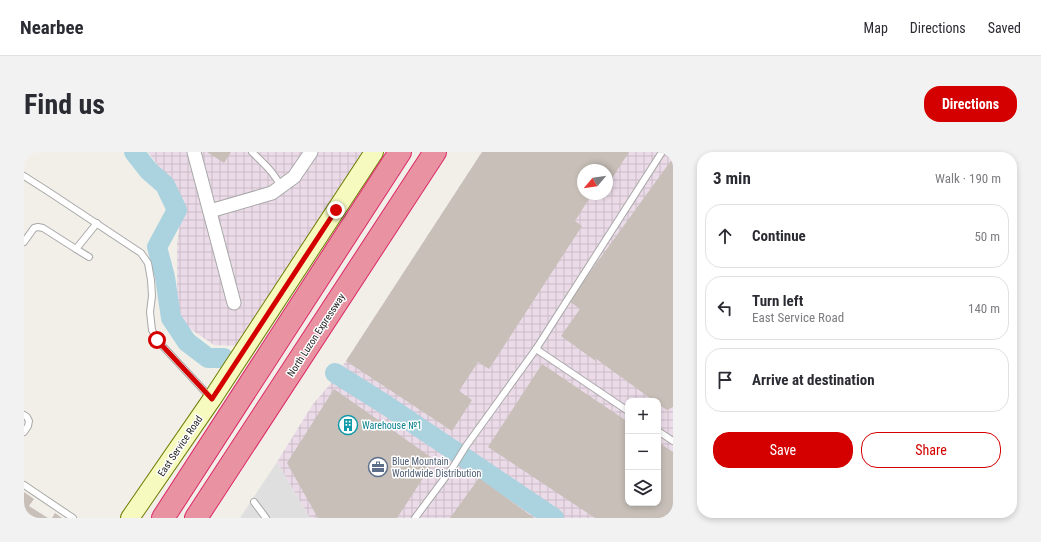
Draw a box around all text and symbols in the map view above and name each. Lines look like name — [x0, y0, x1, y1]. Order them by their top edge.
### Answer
text: Nearbee — [20, 16, 84, 39]
text: Map — [864, 20, 888, 36]
text: Directions — [910, 20, 966, 36]
text: Saved — [988, 20, 1021, 36]
button: Directions — [924, 86, 1017, 122]
text: Find us — [24, 88, 105, 121]
north arrow — [577, 164, 613, 200]
text: 3 min — [713, 168, 751, 188]
text: Walk · 190 m — [935, 171, 1001, 186]
route end — [327, 201, 345, 219]
icon: ahead — [714, 225, 736, 247]
text: Continue — [752, 227, 806, 245]
text: 50 m — [974, 229, 1000, 244]
street label: North Luzon Expressway — [285, 291, 347, 379]
text: Turn left — [752, 292, 803, 310]
icon: left — [714, 297, 736, 319]
text: 140 m — [968, 301, 1000, 316]
text: East Service Road — [752, 310, 844, 325]
route start — [148, 331, 166, 349]
icon: arrive — [714, 369, 736, 391]
text: Arrive at destination — [752, 371, 875, 389]
map controls — [625, 398, 661, 506]
button: + — [625, 398, 661, 434]
street label: East Service Road — [156, 414, 204, 478]
building icon: Warehouse №1 — [337, 414, 359, 436]
place label: Warehouse №1 — [362, 420, 422, 431]
button: Save — [713, 432, 853, 468]
button: Share — [861, 432, 1001, 468]
button: − — [625, 434, 661, 470]
office icon: Blue Mountain Worldwide Distribution — [367, 456, 389, 478]
place label: Blue Mountain Worldwide Distribution — [392, 456, 481, 479]
button: layers — [625, 470, 661, 506]

